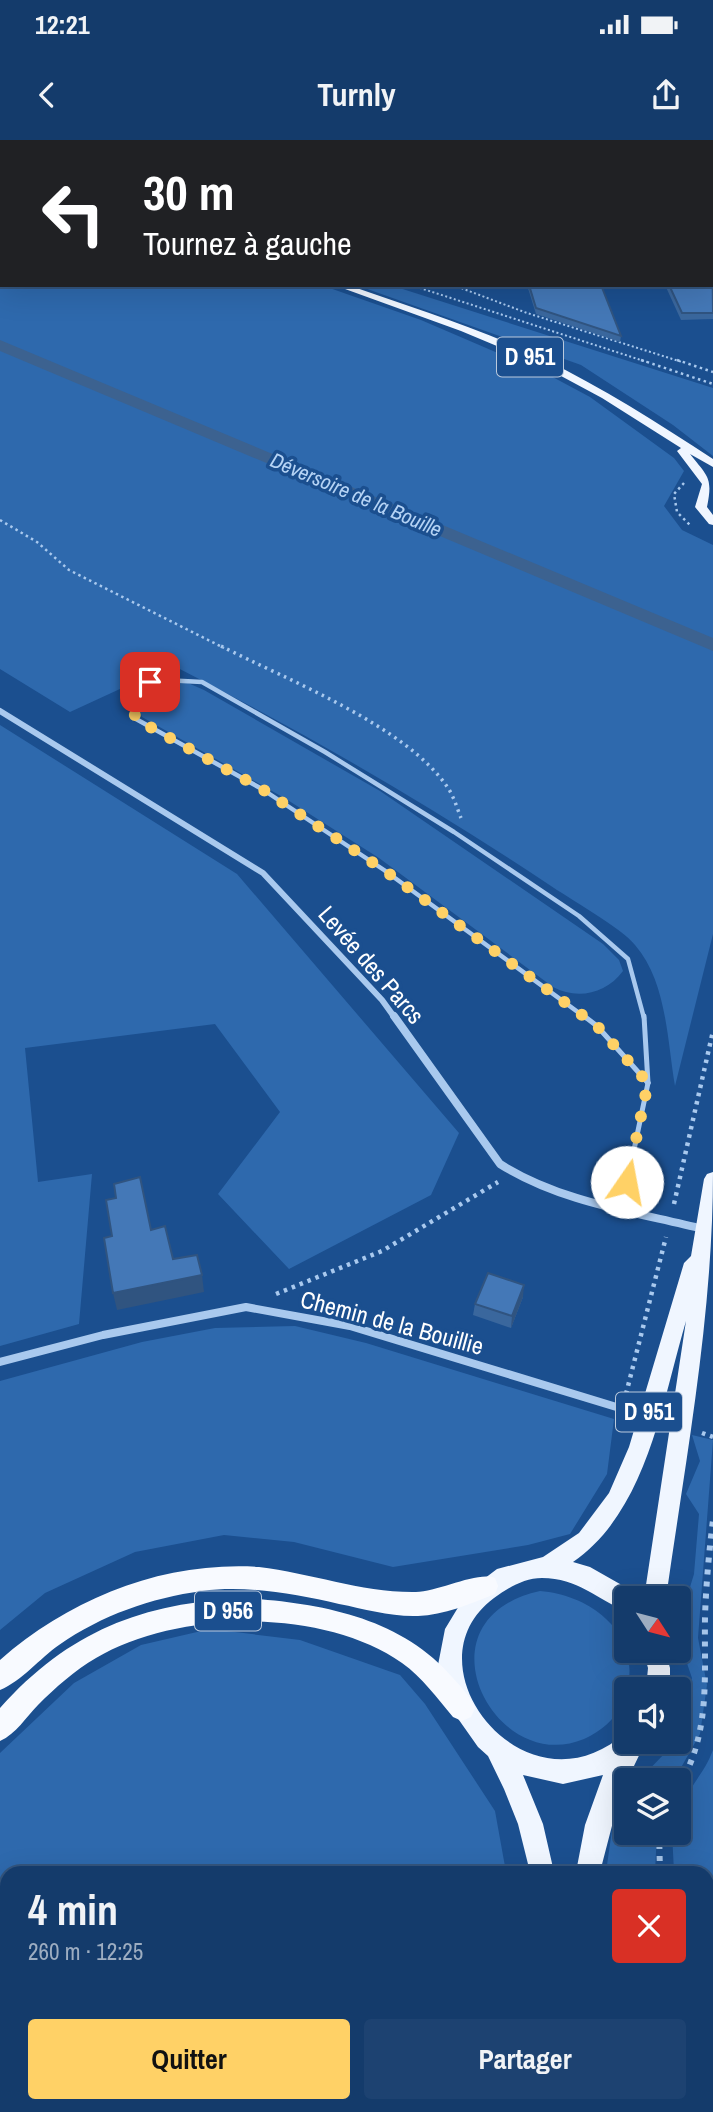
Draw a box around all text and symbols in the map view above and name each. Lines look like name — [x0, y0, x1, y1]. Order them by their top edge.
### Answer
text: 12:21 — [35, 7, 90, 42]
text: Turnly — [317, 73, 396, 116]
icon: back — [28, 76, 66, 114]
icon: share — [647, 76, 685, 114]
text: 30 m — [143, 159, 235, 225]
icon: left — [28, 168, 119, 259]
text: Tournez à gauche — [143, 222, 352, 265]
road number: D 951 — [497, 338, 563, 376]
water label: Déversoire de la Bouille — [266, 445, 446, 544]
pin — [120, 652, 180, 712]
icon: arrive — [131, 663, 169, 701]
street label: Levée des Parcs — [312, 899, 432, 1030]
position arrow — [590, 1145, 664, 1219]
street label: Chemin de la Bouillie — [297, 1282, 487, 1362]
road number: D 951 — [616, 1392, 682, 1432]
north arrow — [614, 1586, 691, 1662]
map controls — [614, 1586, 691, 1845]
road number: D 956 — [195, 1592, 261, 1630]
button: sound — [614, 1677, 691, 1754]
button: layers — [614, 1768, 691, 1845]
text: 4 min — [28, 1882, 118, 1938]
button: close — [612, 1889, 686, 1963]
text: 260 m · 12:25 — [28, 1936, 143, 1967]
button: Quitter — [28, 2019, 350, 2099]
button: Partager — [364, 2019, 686, 2099]

